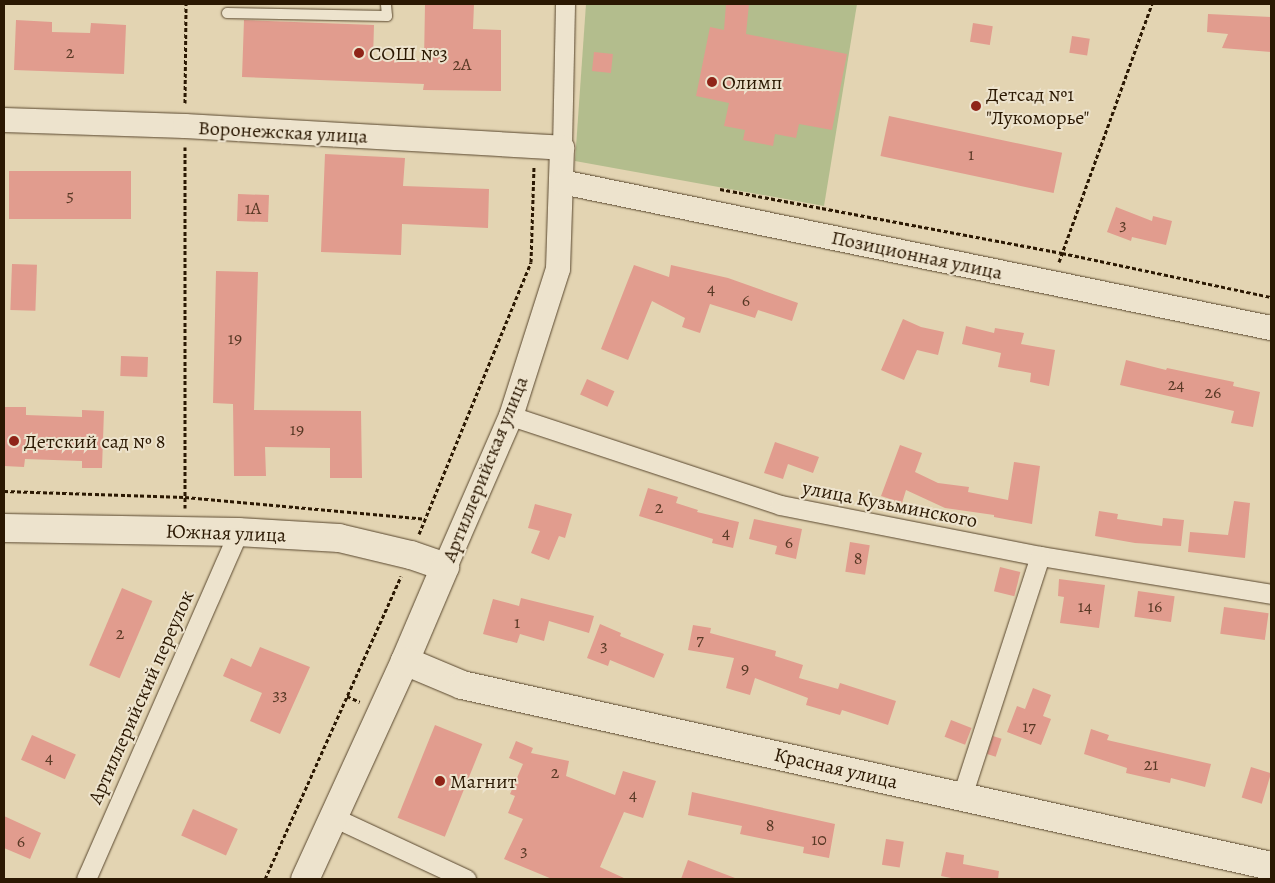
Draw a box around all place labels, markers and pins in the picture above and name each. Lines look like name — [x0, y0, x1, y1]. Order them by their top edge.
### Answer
place label: СОШ №3 — [369, 41, 448, 65]
marker: СОШ №3 — [353, 47, 365, 59]
place label: Олимп — [722, 70, 782, 94]
marker: Олимп — [706, 76, 718, 88]
place label: Детсад №1 "Лукоморье" — [986, 82, 1089, 129]
marker: Детсад №1 "Лукоморье" — [970, 100, 982, 112]
place label: Детский сад № 8 — [24, 429, 165, 453]
marker: Детский сад № 8 — [8, 435, 20, 447]
place label: Магнит — [450, 769, 517, 793]
marker: Магнит — [434, 775, 446, 787]

